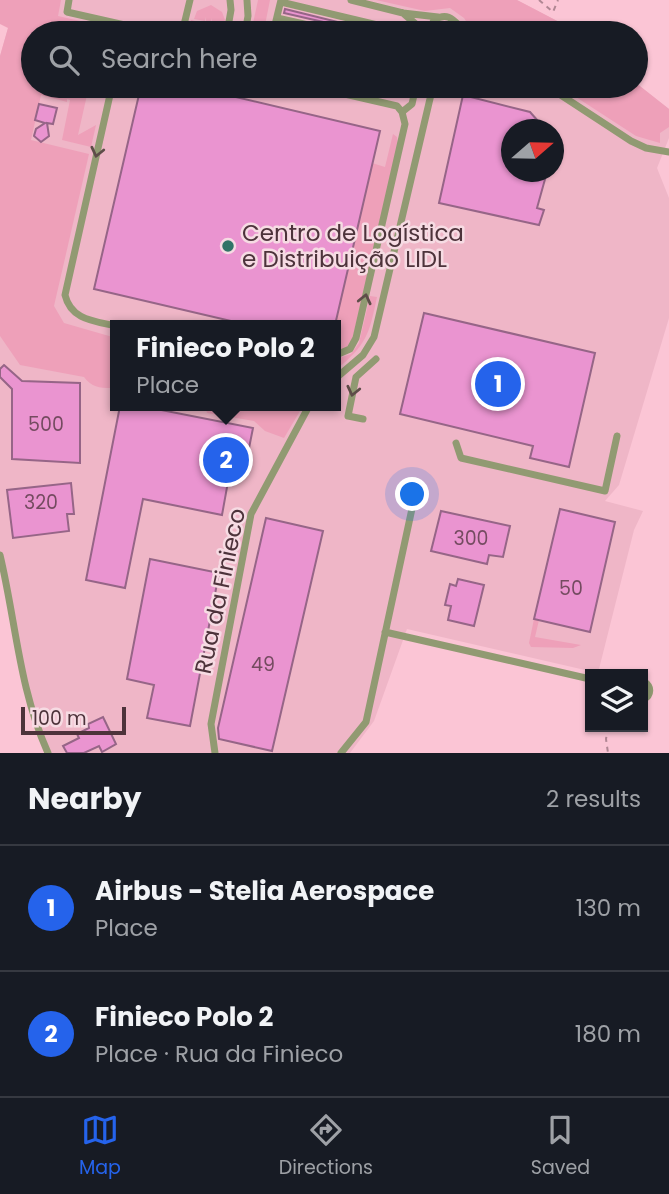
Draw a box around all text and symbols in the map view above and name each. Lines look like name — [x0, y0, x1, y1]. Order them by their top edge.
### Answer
search box — [21, 21, 648, 98]
icon: search — [45, 41, 83, 79]
text: Search here — [101, 41, 258, 77]
north arrow — [501, 119, 564, 182]
one-way arrow — [91, 146, 105, 158]
place label: Centro de Logística e Distribuição LIDL — [242, 217, 464, 275]
marker: Centro de Logística e Distribuição LIDL — [220, 238, 236, 254]
one-way arrow — [357, 293, 372, 305]
popup — [110, 320, 341, 411]
text: Finieco Polo 2 — [136, 330, 315, 366]
pin: 1 — [475, 358, 521, 410]
text: Place — [136, 369, 199, 401]
one-way arrow — [347, 385, 362, 397]
house number: 500 — [28, 411, 64, 438]
pin: 2 — [203, 434, 249, 486]
your location — [395, 477, 429, 511]
house number: 320 — [24, 489, 58, 516]
street label: Rua da Finieco — [187, 505, 253, 677]
house number: 300 — [453, 525, 489, 552]
house number: 50 — [559, 575, 583, 602]
house number: 49 — [251, 651, 275, 678]
map controls — [585, 669, 648, 732]
button: layers — [585, 669, 648, 732]
scale bar — [21, 704, 126, 736]
text: 100 m — [32, 705, 87, 732]
text: Nearby — [28, 777, 142, 820]
text: 2 results — [546, 783, 641, 815]
text: Airbus - Stelia Aerospace — [95, 873, 434, 909]
text: 1 — [47, 892, 55, 924]
text: 130 m — [576, 892, 641, 924]
text: Place — [95, 912, 158, 944]
text: Finieco Polo 2 — [95, 999, 273, 1035]
text: 2 — [44, 1018, 58, 1050]
text: 180 m — [575, 1018, 641, 1050]
text: Place · Rua da Finieco — [95, 1038, 343, 1070]
tab: Map — [79, 1111, 121, 1182]
tab: Directions — [279, 1111, 373, 1182]
tab: Saved — [531, 1111, 590, 1182]

